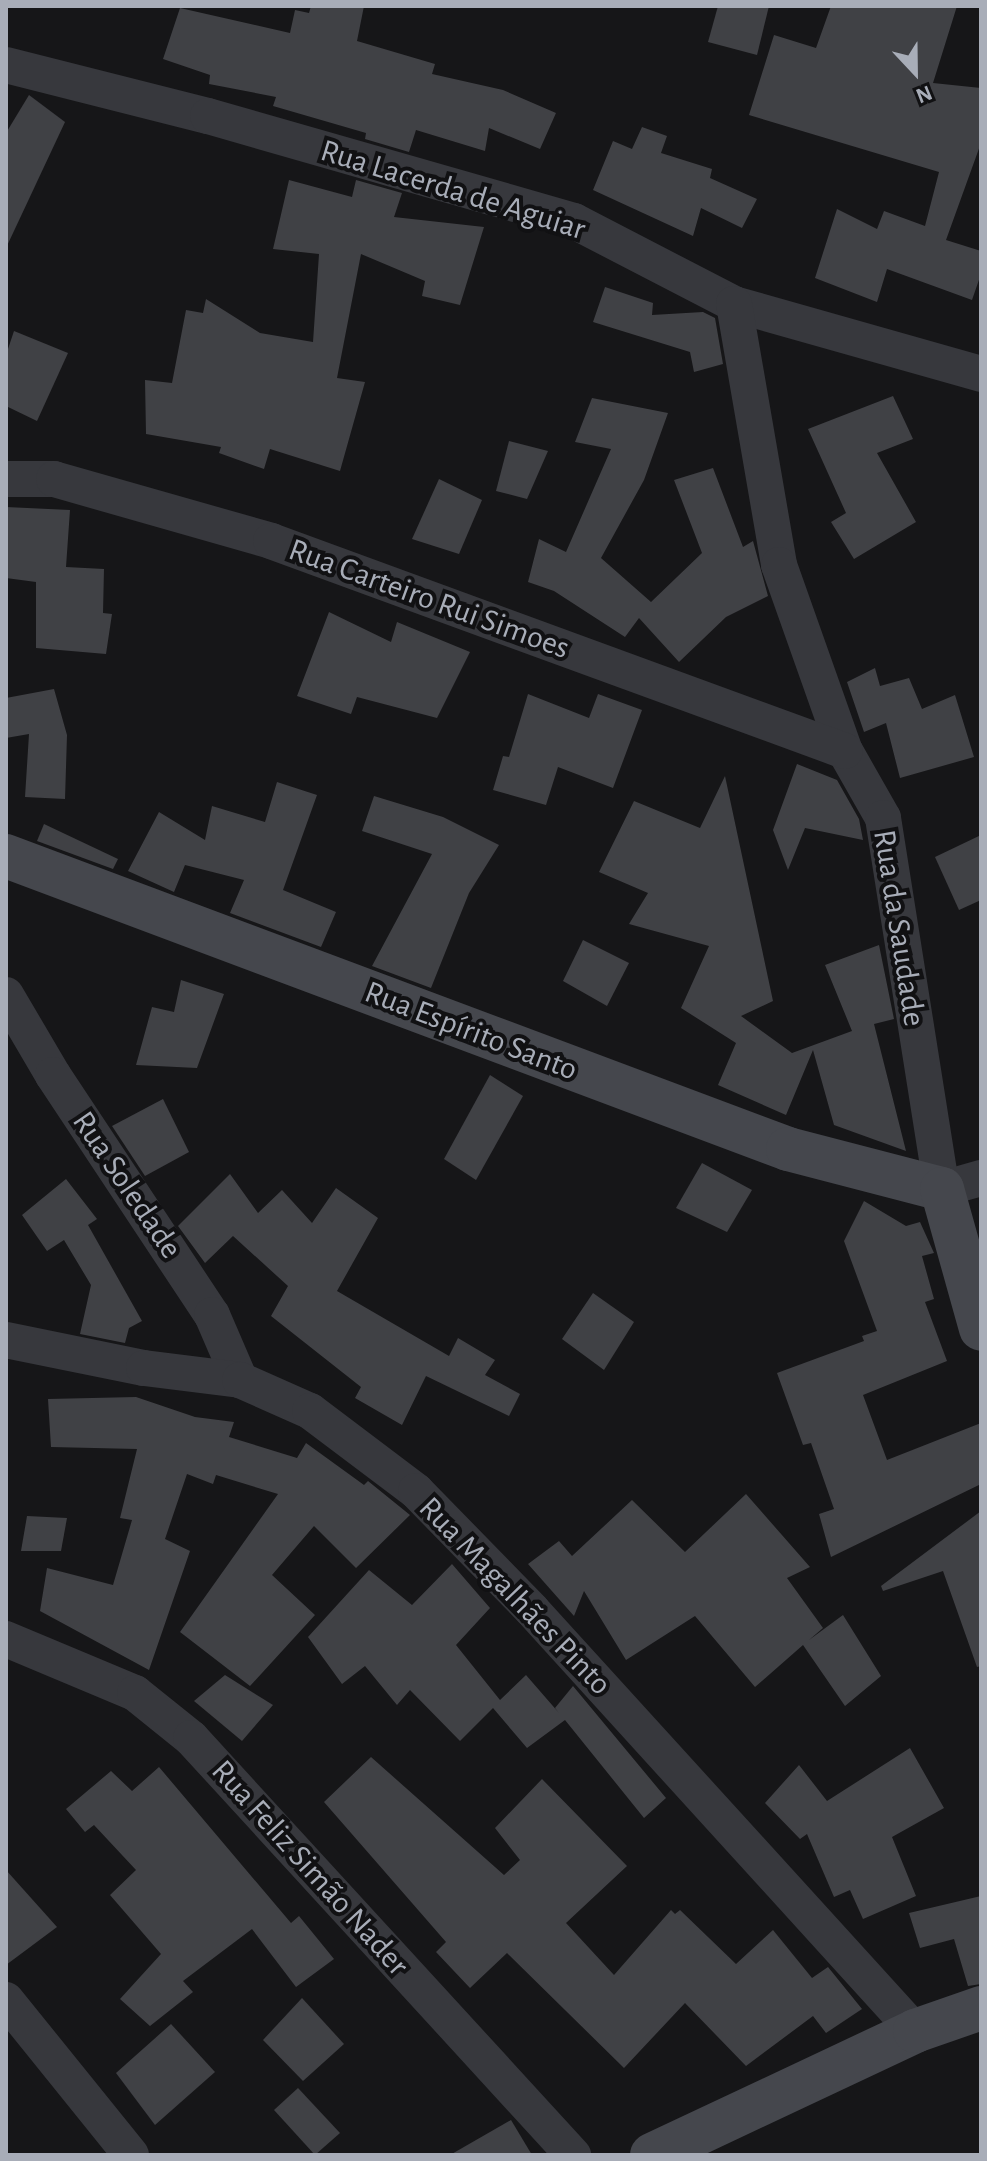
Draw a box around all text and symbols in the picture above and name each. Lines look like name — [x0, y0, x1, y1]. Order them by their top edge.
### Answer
north arrow — [875, 32, 955, 112]
text: N — [913, 81, 935, 107]
street label: Rua Lacerda de Aguiar — [316, 131, 590, 249]
street label: Rua Carteiro Rui Simoes — [283, 530, 575, 668]
street label: Rua da Saudade — [865, 827, 933, 1029]
street label: Rua Espírito Santo — [359, 973, 583, 1089]
street label: Rua Soledade — [64, 1104, 190, 1266]
street label: Rua Magalhães Pinto — [411, 1489, 619, 1703]
street label: Rua Feliz Simão Nader — [203, 1752, 417, 1984]

